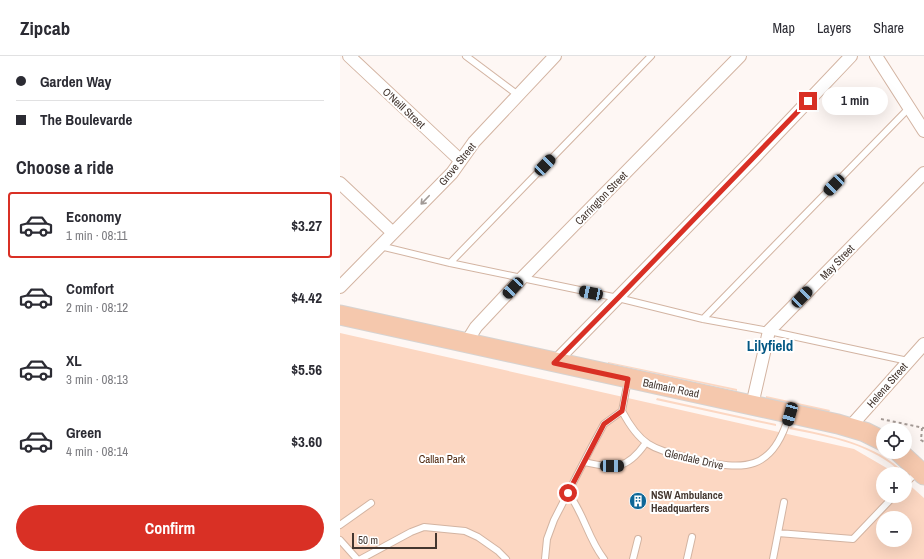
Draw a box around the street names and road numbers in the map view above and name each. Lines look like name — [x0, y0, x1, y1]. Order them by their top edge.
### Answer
street label: O'Neill Street — [380, 85, 429, 132]
street label: Grove Street — [435, 139, 479, 188]
street label: Carrington Street — [572, 168, 630, 228]
street label: May Street — [817, 241, 858, 283]
street label: Helena Street — [864, 359, 911, 410]
street label: Balmain Road — [642, 375, 700, 401]
street label: Glendale Drive — [663, 445, 725, 473]

